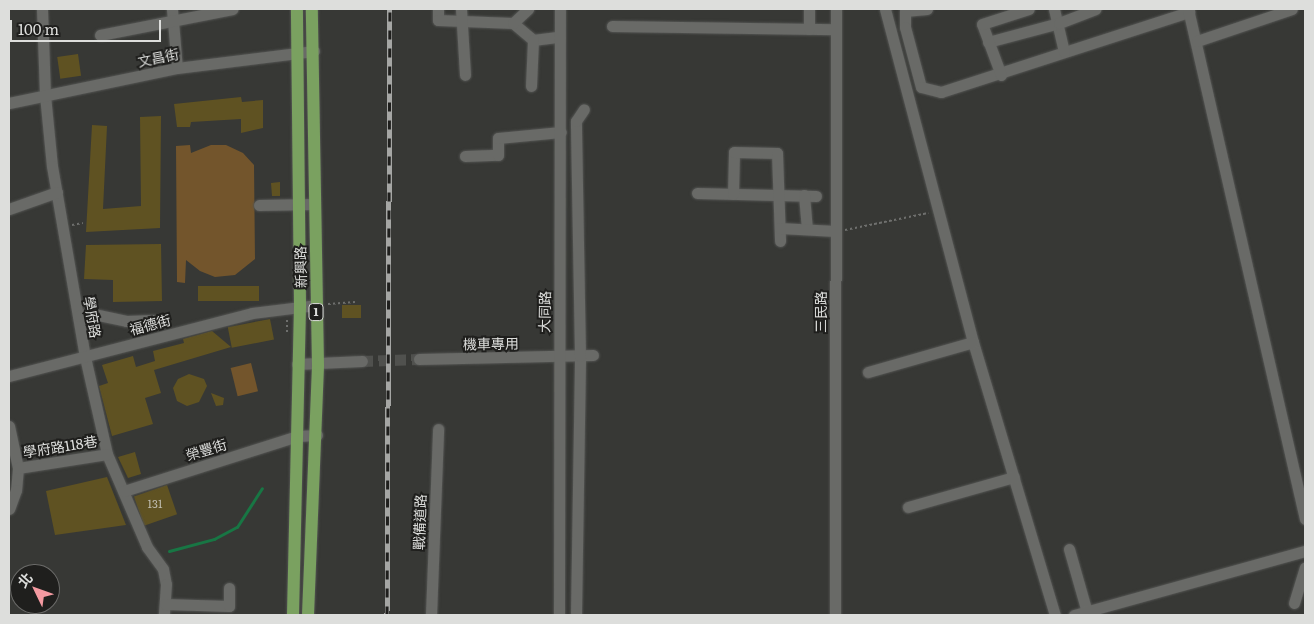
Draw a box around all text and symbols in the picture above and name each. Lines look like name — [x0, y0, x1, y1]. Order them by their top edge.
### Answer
scale bar — [12, 10, 164, 42]
text: 100 m — [18, 17, 59, 40]
street label: 文昌街 — [136, 45, 180, 69]
street label: 新興路 — [291, 246, 309, 288]
street label: 大同路 — [535, 291, 553, 333]
street label: 三民路 — [812, 291, 828, 333]
street label: 學府路 — [81, 295, 105, 339]
road number: 1 — [308, 302, 324, 322]
street label: 福德街 — [128, 310, 172, 338]
street label: 機車專用 — [463, 334, 519, 352]
street label: 學府路118巷 — [22, 432, 98, 460]
street label: 榮豐街 — [183, 435, 229, 463]
street label: 戰備道路 — [410, 494, 428, 550]
house number: 131 — [148, 496, 162, 510]
north arrow — [10, 564, 60, 614]
text: 北 — [12, 568, 37, 592]

